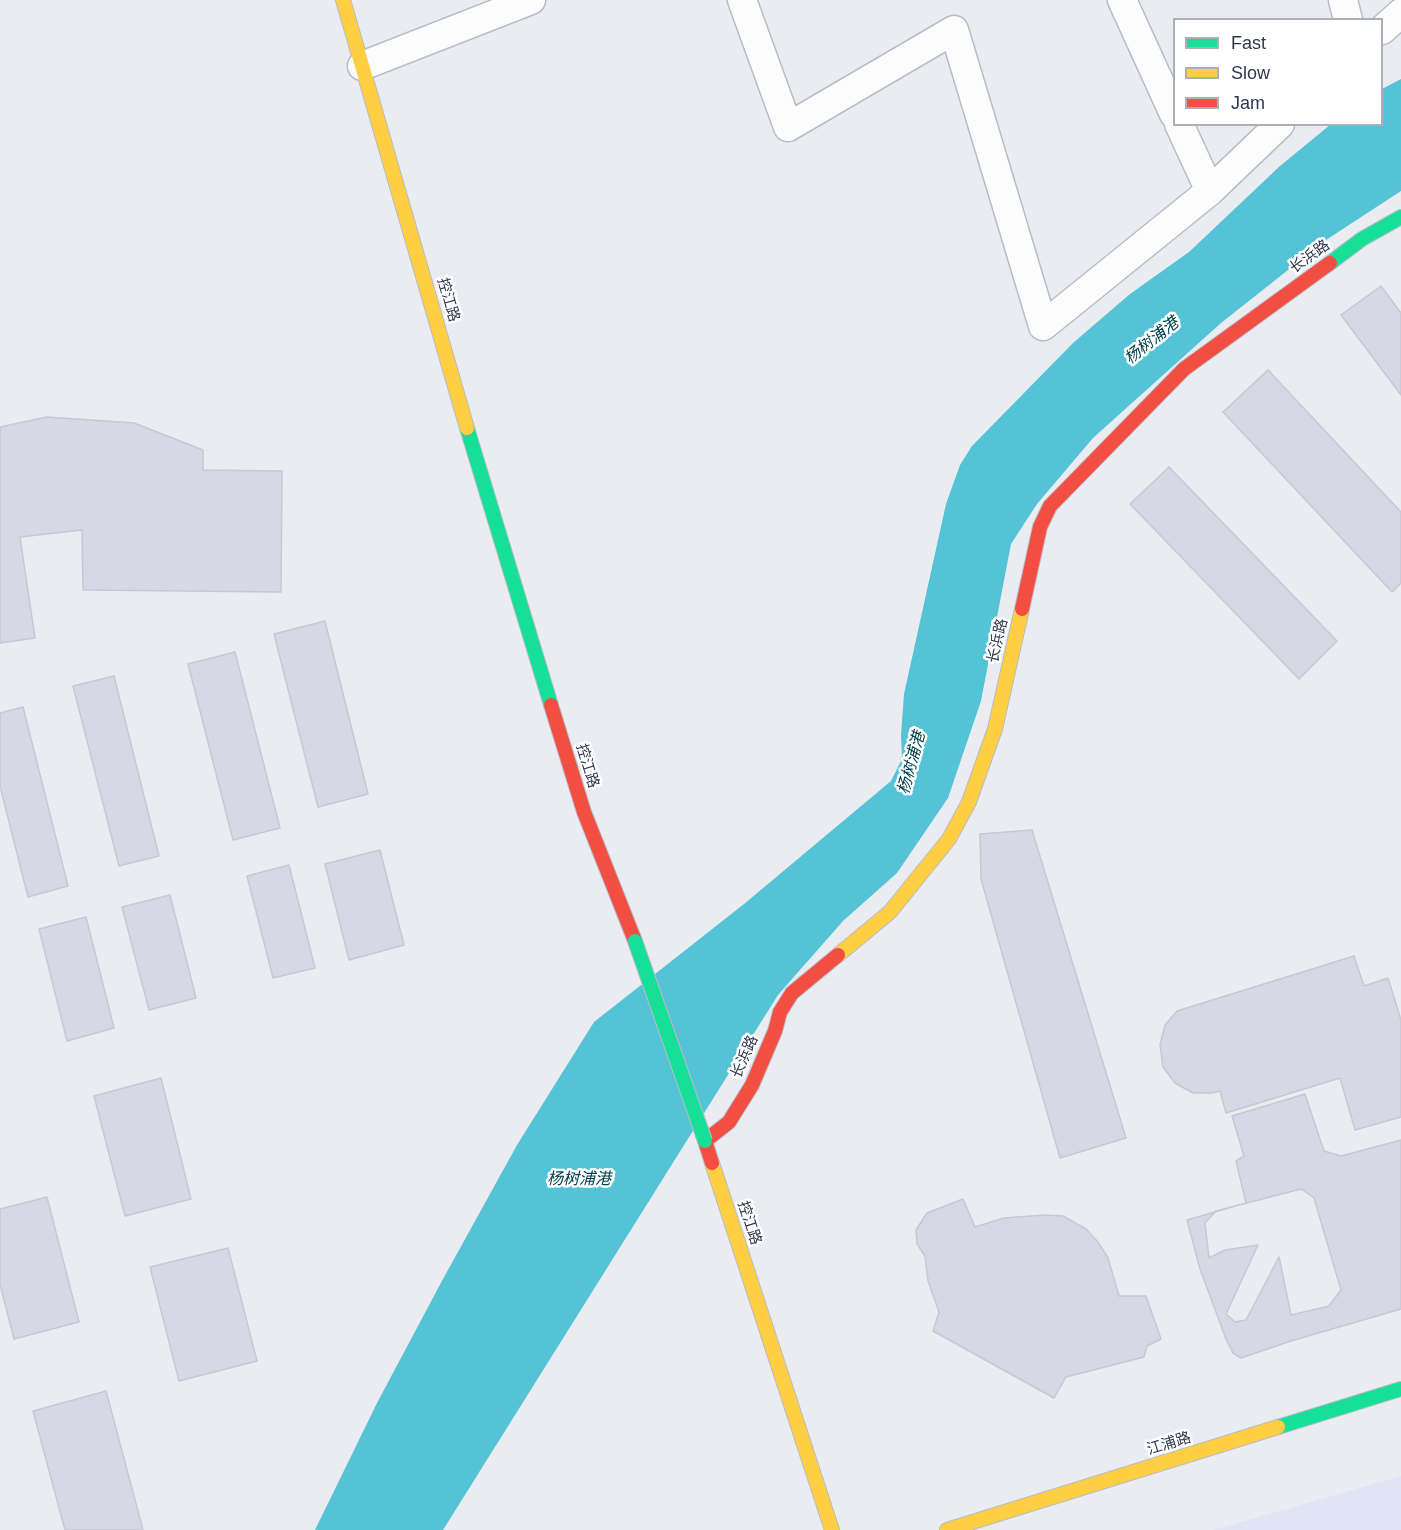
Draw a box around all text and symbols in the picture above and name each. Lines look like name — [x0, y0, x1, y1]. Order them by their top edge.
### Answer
legend — [1173, 18, 1383, 126]
text: Fast — [1231, 33, 1266, 53]
text: Slow — [1231, 63, 1270, 83]
text: Jam — [1231, 93, 1265, 113]
street label: 长浜路 — [1287, 236, 1333, 278]
street label: 控江路 — [433, 276, 463, 324]
water label: 杨树浦港 — [1121, 313, 1183, 369]
street label: 长浜路 — [984, 617, 1012, 665]
water label: 杨树浦港 — [894, 730, 930, 796]
street label: 控江路 — [572, 742, 602, 790]
street label: 长浜路 — [728, 1033, 762, 1081]
water label: 杨树浦港 — [547, 1170, 611, 1190]
street label: 控江路 — [733, 1199, 765, 1247]
street label: 江浦路 — [1145, 1429, 1193, 1459]

